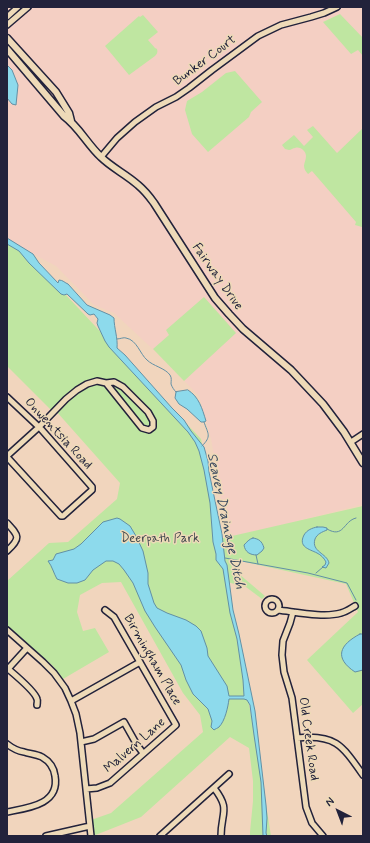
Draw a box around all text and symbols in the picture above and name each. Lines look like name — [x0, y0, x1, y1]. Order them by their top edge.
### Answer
street label: Bunker Court — [171, 32, 239, 90]
street label: Fairway Drive — [188, 241, 246, 313]
street label: Onwentsia Road — [21, 395, 95, 473]
water label: Seavey Drainage Ditch — [202, 451, 248, 591]
park label: Deerpath Park — [121, 531, 199, 547]
street label: Birmingham Place — [120, 612, 184, 708]
street label: Old Creek Road — [294, 696, 322, 782]
street label: Malvern Lane — [101, 715, 169, 777]
north arrow — [318, 791, 358, 831]
text: N — [323, 794, 337, 810]

